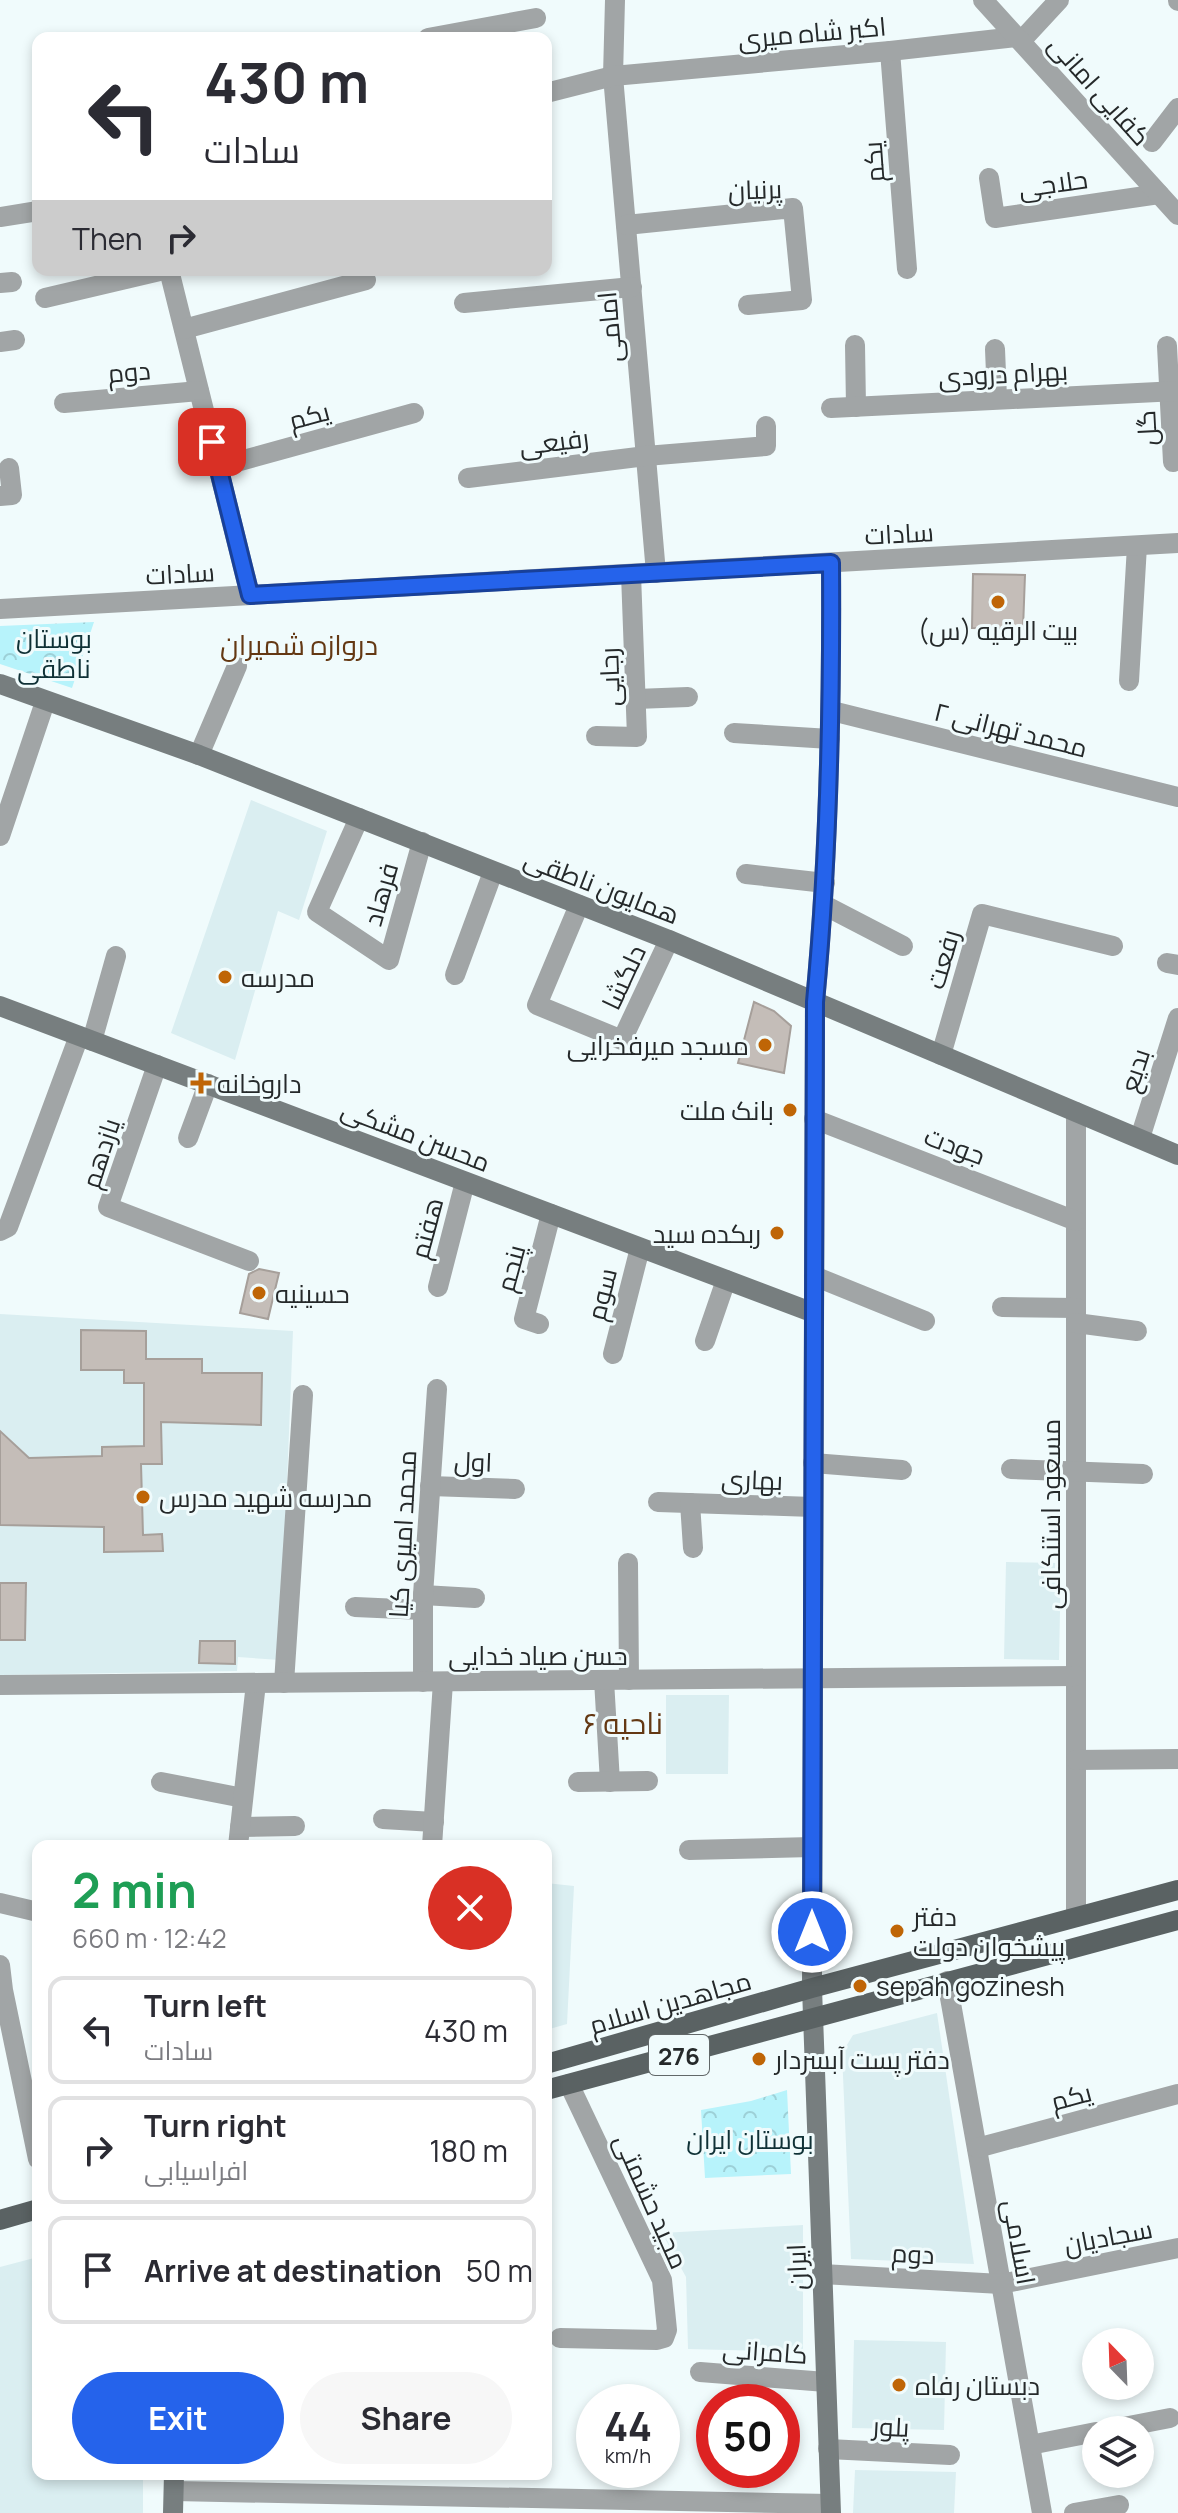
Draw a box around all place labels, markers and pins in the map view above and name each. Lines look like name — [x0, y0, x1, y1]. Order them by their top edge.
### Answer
pin — [178, 408, 246, 476]
marker: بیت الرقیه (س) — [989, 593, 1007, 611]
place label: بیت الرقیه (س) — [918, 612, 1078, 648]
place label: مدرسه — [241, 959, 315, 995]
marker: مدرسه — [216, 968, 234, 986]
place label: مسجد میرفخرایی — [567, 1027, 749, 1063]
marker: مسجد میرفخرایی — [756, 1036, 774, 1054]
place label: داروخانه — [217, 1065, 302, 1101]
marker: داروخانه — [192, 1074, 210, 1092]
place label: بانک ملت — [680, 1092, 774, 1128]
marker: بانک ملت — [781, 1101, 799, 1119]
place label: ربکده سید — [653, 1215, 761, 1251]
marker: ربکده سید — [768, 1224, 786, 1242]
place label: حسینیه — [275, 1275, 350, 1311]
marker: حسینیه — [250, 1284, 268, 1302]
place label: مدرسه شهید مدرس — [159, 1479, 373, 1515]
marker: مدرسه شهید مدرس — [134, 1488, 152, 1506]
place label: دفتر پیشخوان دولت — [911, 1898, 1065, 1964]
marker: دفتر پیشخوان دولت — [888, 1922, 906, 1940]
place label: sepah gozinesh — [876, 1968, 1065, 2004]
marker: sepah gozinesh — [851, 1977, 869, 1995]
place label: دفتر پست آبسردار — [773, 2041, 950, 2077]
marker: دفتر پست آبسردار — [750, 2050, 768, 2068]
place label: دبستان رفاه — [915, 2367, 1040, 2403]
marker: دبستان رفاه — [890, 2376, 908, 2394]

